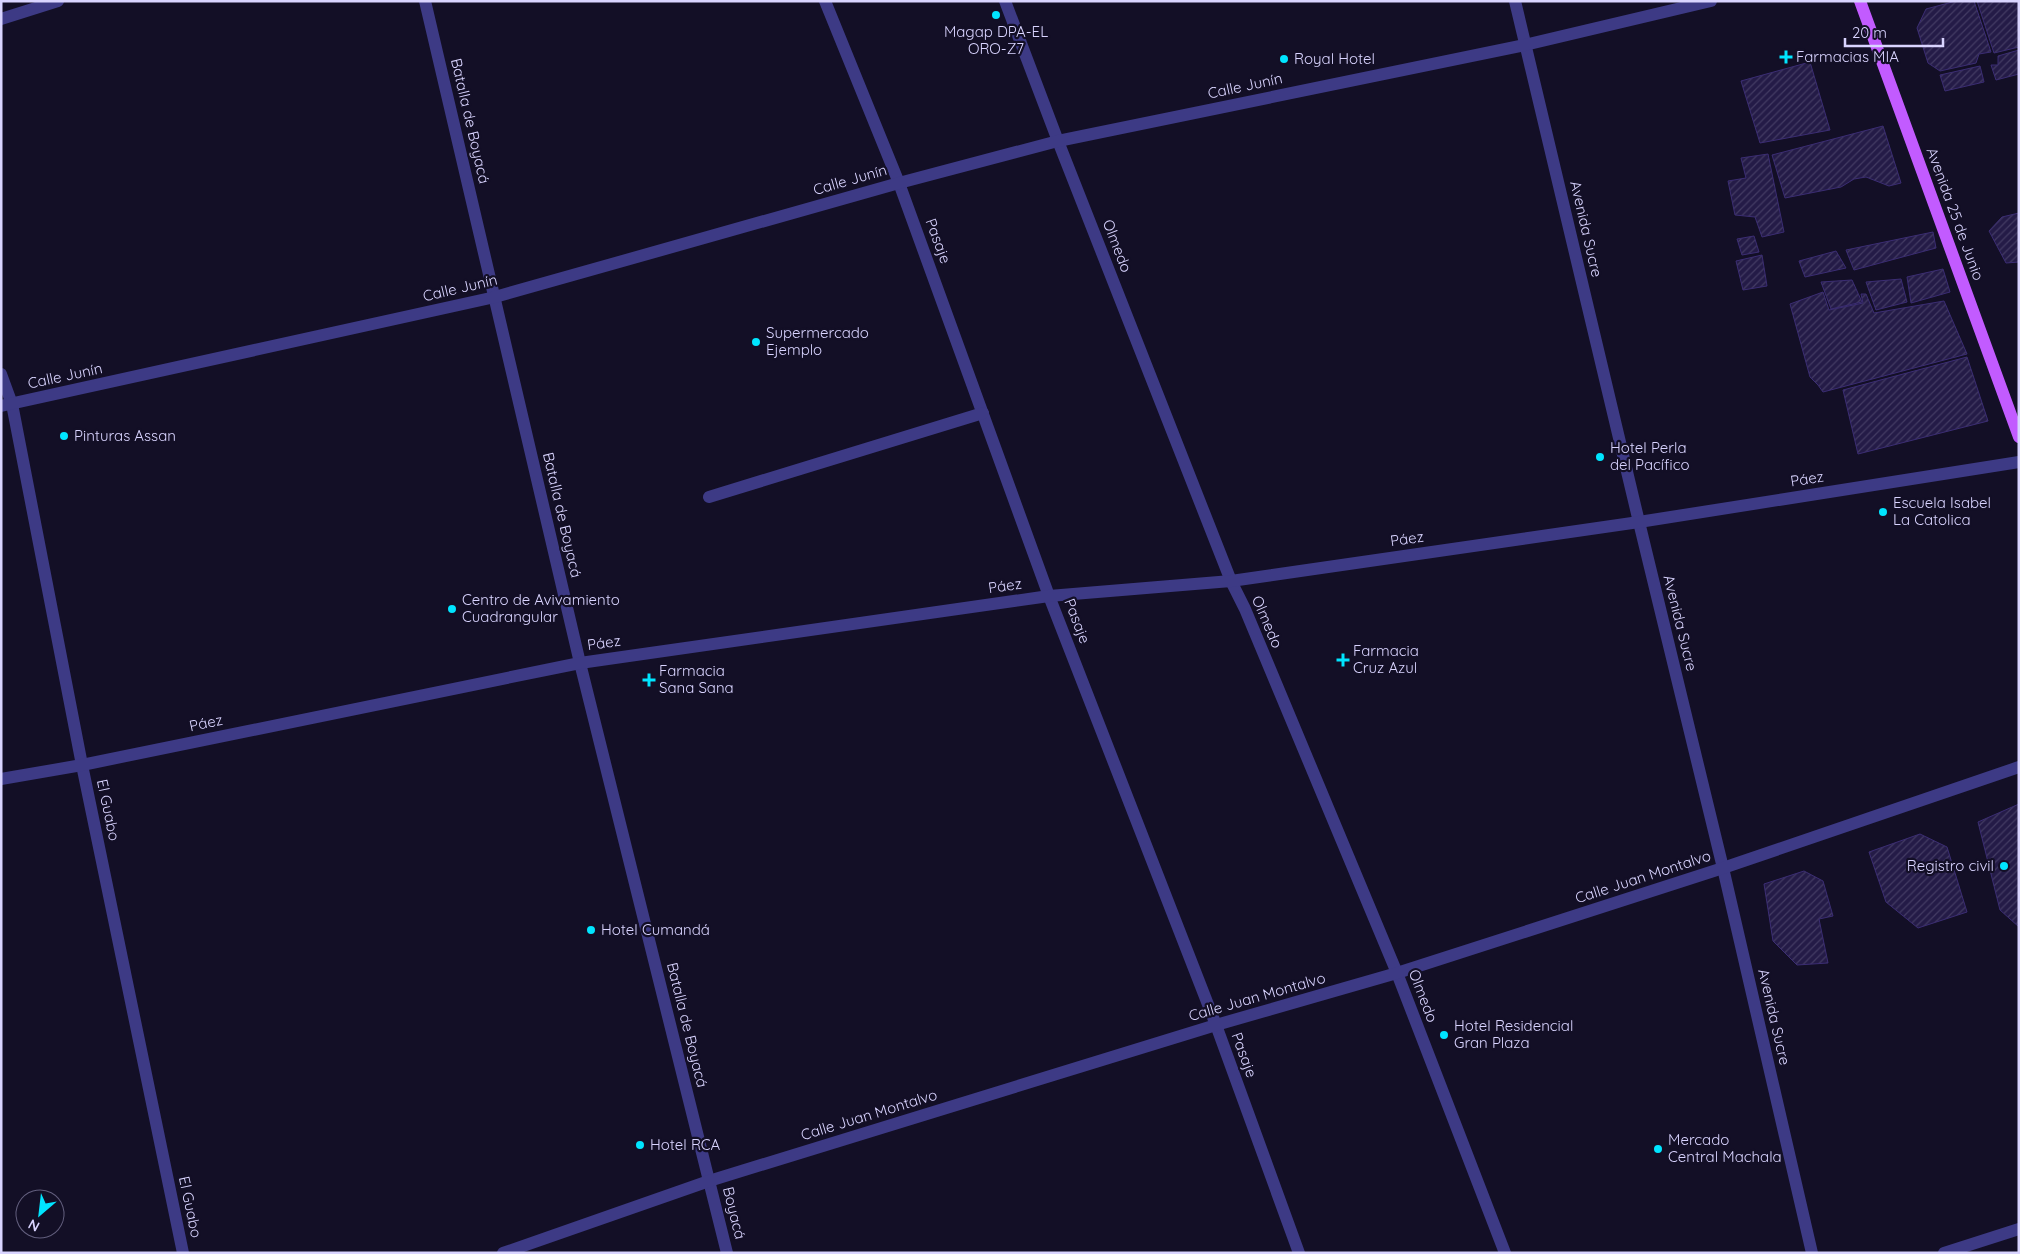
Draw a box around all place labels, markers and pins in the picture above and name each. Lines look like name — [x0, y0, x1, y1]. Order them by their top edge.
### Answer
marker: Magap DPA-EL ORO-Z7 — [990, 9, 1002, 21]
place label: Magap DPA-EL ORO-Z7 — [944, 22, 1048, 58]
place label: Farmacias MIA — [1796, 47, 1899, 66]
place label: Royal Hotel — [1294, 49, 1375, 68]
marker: Farmacias MIA — [1780, 51, 1792, 63]
marker: Royal Hotel — [1278, 53, 1290, 65]
place label: Supermercado Ejemplo — [766, 323, 869, 359]
marker: Supermercado Ejemplo — [750, 336, 762, 348]
place label: Pinturas Assan — [74, 426, 176, 445]
marker: Pinturas Assan — [58, 430, 70, 442]
place label: Hotel Perla del Pacífico — [1610, 438, 1689, 474]
marker: Hotel Perla del Pacífico — [1594, 451, 1606, 463]
place label: Escuela Isabel La Catolica — [1893, 493, 1991, 529]
marker: Escuela Isabel La Catolica — [1877, 506, 1889, 518]
place label: Centro de Avivamiento Cuadrangular — [462, 590, 620, 626]
marker: Centro de Avivamiento Cuadrangular — [446, 603, 458, 615]
place label: Farmacia Cruz Azul — [1353, 641, 1419, 677]
marker: Farmacia Cruz Azul — [1337, 654, 1349, 666]
place label: Farmacia Sana Sana — [659, 661, 734, 697]
marker: Farmacia Sana Sana — [643, 674, 655, 686]
place label: Registro civil — [1907, 856, 1994, 875]
marker: Registro civil — [1998, 860, 2010, 872]
place label: Hotel Cumandá — [601, 920, 710, 939]
marker: Hotel Cumandá — [585, 924, 597, 936]
place label: Hotel Residencial Gran Plaza — [1454, 1016, 1573, 1052]
marker: Hotel Residencial Gran Plaza — [1438, 1029, 1450, 1041]
place label: Mercado Central Machala — [1668, 1130, 1782, 1166]
place label: Hotel RCA — [650, 1135, 721, 1154]
marker: Hotel RCA — [634, 1139, 646, 1151]
marker: Mercado Central Machala — [1652, 1143, 1664, 1155]

